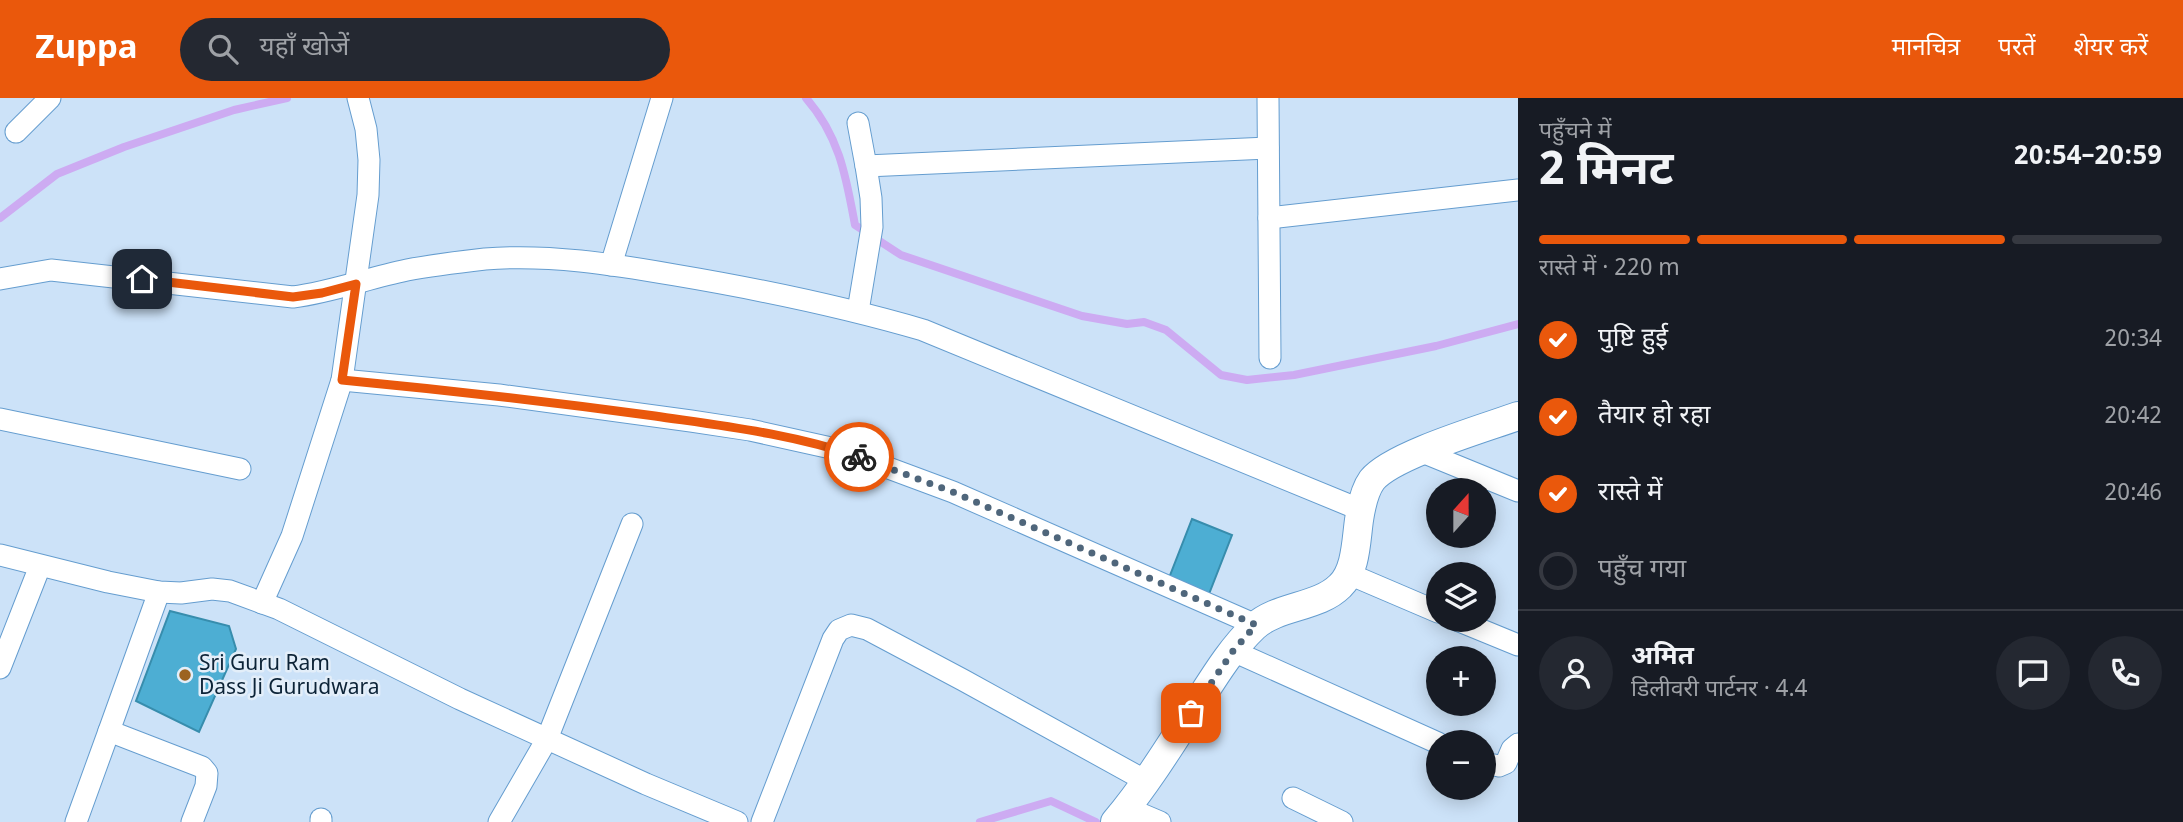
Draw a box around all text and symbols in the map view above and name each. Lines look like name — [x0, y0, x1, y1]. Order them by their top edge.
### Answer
search box — [180, 18, 670, 81]
text: Zuppa — [35, 28, 138, 71]
icon: search — [204, 30, 242, 68]
text: यहाँ खोजें — [260, 32, 349, 66]
text: मानचित्र — [1892, 33, 1960, 65]
text: परतें — [1998, 33, 2035, 65]
text: शेयर करें — [2073, 33, 2148, 65]
text: पहुँचने में — [1539, 117, 1611, 147]
text: 20:54–20:59 — [2014, 141, 2162, 175]
text: 2 मिनट — [1539, 143, 1674, 203]
pin — [112, 249, 172, 309]
text: रास्ते में · 220 m — [1539, 254, 1680, 284]
icon: home — [123, 260, 161, 298]
icon: check — [1539, 321, 1577, 359]
text: पुष्टि हुई — [1598, 323, 1668, 357]
text: 20:34 — [2105, 325, 2162, 355]
icon: check — [1539, 398, 1577, 436]
text: तैयार हो रहा — [1598, 400, 1711, 434]
text: 20:42 — [2105, 402, 2162, 432]
courier — [824, 422, 894, 492]
icon: bike — [840, 438, 878, 476]
icon: check — [1539, 475, 1577, 513]
text: रास्ते में — [1598, 477, 1663, 511]
north arrow — [1426, 478, 1496, 548]
map controls — [1426, 478, 1496, 800]
text: 20:46 — [2105, 479, 2162, 509]
text: पहुँच गया — [1598, 554, 1686, 588]
button: layers — [1426, 562, 1496, 632]
button: person — [1539, 636, 1613, 710]
button: chat — [1996, 636, 2070, 710]
button: phone — [2088, 636, 2162, 710]
text: अमित — [1631, 641, 1694, 675]
button: + — [1426, 646, 1496, 716]
place label: Sri Guru Ram Dass Ji Gurudwara — [199, 651, 379, 703]
marker: Sri Guru Ram Dass Ji Gurudwara — [177, 667, 193, 683]
text: डिलीवरी पार्टनर · 4.4 — [1631, 675, 1807, 705]
pin — [1161, 683, 1221, 743]
icon: bag — [1172, 694, 1210, 732]
button: − — [1426, 730, 1496, 800]

